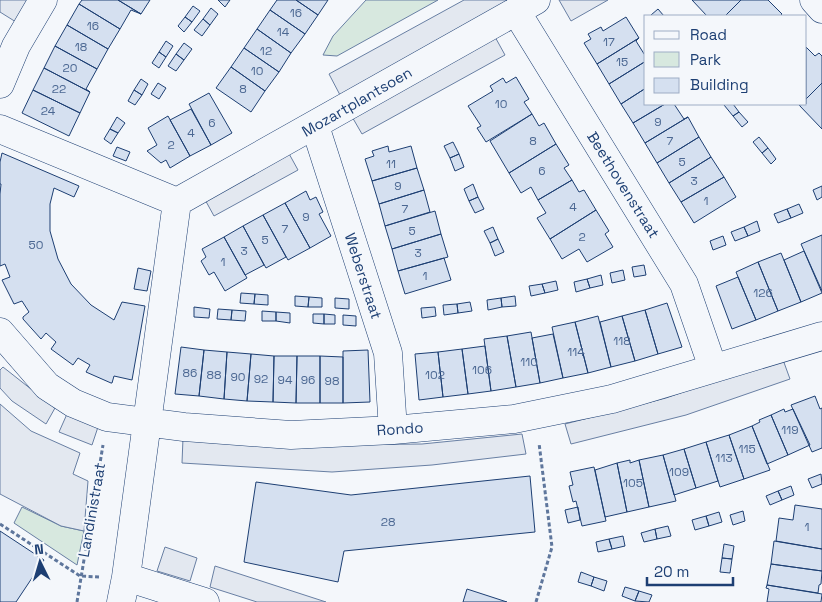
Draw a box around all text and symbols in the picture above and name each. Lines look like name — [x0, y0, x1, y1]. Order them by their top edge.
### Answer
house number: 16 — [290, 5, 302, 21]
legend — [644, 15, 807, 105]
house number: 16 — [87, 18, 99, 34]
house number: 14 — [277, 24, 290, 40]
text: Road — [690, 25, 727, 44]
house number: 17 — [603, 34, 615, 50]
house number: 18 — [75, 39, 87, 55]
house number: 12 — [260, 43, 272, 59]
text: Park — [690, 50, 721, 69]
house number: 15 — [616, 54, 628, 70]
house number: 20 — [63, 60, 77, 76]
street label: Mozartplantsoen — [298, 62, 415, 141]
house number: 10 — [251, 63, 263, 79]
text: Building — [690, 75, 749, 94]
house number: 22 — [52, 81, 66, 97]
house number: 8 — [239, 81, 247, 97]
house number: 10 — [495, 96, 507, 112]
house number: 24 — [41, 103, 56, 119]
house number: 9 — [654, 114, 662, 130]
house number: 6 — [208, 115, 216, 131]
house number: 4 — [187, 125, 195, 141]
street label: Beethovenstraat — [583, 128, 664, 242]
house number: 8 — [529, 133, 537, 149]
house number: 7 — [667, 133, 674, 149]
house number: 2 — [167, 137, 175, 153]
house number: 5 — [678, 154, 686, 170]
house number: 11 — [386, 156, 396, 172]
house number: 6 — [538, 163, 546, 179]
house number: 3 — [690, 173, 698, 189]
house number: 9 — [394, 178, 402, 194]
house number: 1 — [703, 193, 709, 209]
house number: 4 — [569, 199, 577, 215]
house number: 7 — [402, 201, 409, 217]
house number: 9 — [302, 209, 310, 225]
house number: 7 — [282, 221, 289, 237]
house number: 5 — [408, 223, 416, 239]
house number: 2 — [578, 229, 586, 245]
street label: Weberstraat — [341, 230, 386, 321]
house number: 5 — [261, 232, 269, 248]
house number: 50 — [29, 237, 43, 253]
house number: 3 — [240, 243, 248, 259]
house number: 3 — [414, 245, 422, 261]
house number: 1 — [220, 254, 226, 270]
house number: 1 — [422, 268, 428, 284]
house number: 126 — [753, 285, 773, 301]
house number: 118 — [613, 333, 631, 349]
house number: 114 — [567, 344, 585, 360]
house number: 110 — [520, 354, 538, 370]
house number: 106 — [472, 362, 492, 378]
house number: 86 — [183, 365, 197, 381]
house number: 88 — [207, 367, 221, 383]
house number: 102 — [425, 367, 445, 383]
house number: 90 — [230, 369, 246, 385]
house number: 92 — [254, 371, 268, 387]
house number: 94 — [278, 372, 293, 388]
house number: 96 — [301, 372, 315, 388]
house number: 98 — [325, 373, 339, 389]
street label: Rondo — [376, 417, 424, 440]
house number: 119 — [781, 422, 799, 438]
house number: 115 — [738, 441, 756, 457]
house number: 113 — [715, 450, 733, 466]
street label: Landinistraat — [74, 461, 109, 559]
house number: 109 — [669, 464, 689, 480]
house number: 105 — [623, 475, 643, 491]
house number: 28 — [381, 514, 395, 530]
house number: 1 — [804, 519, 810, 535]
north arrow — [15, 537, 65, 587]
text: N — [33, 540, 44, 558]
scale bar — [647, 554, 733, 586]
text: 20 m — [654, 562, 689, 581]

